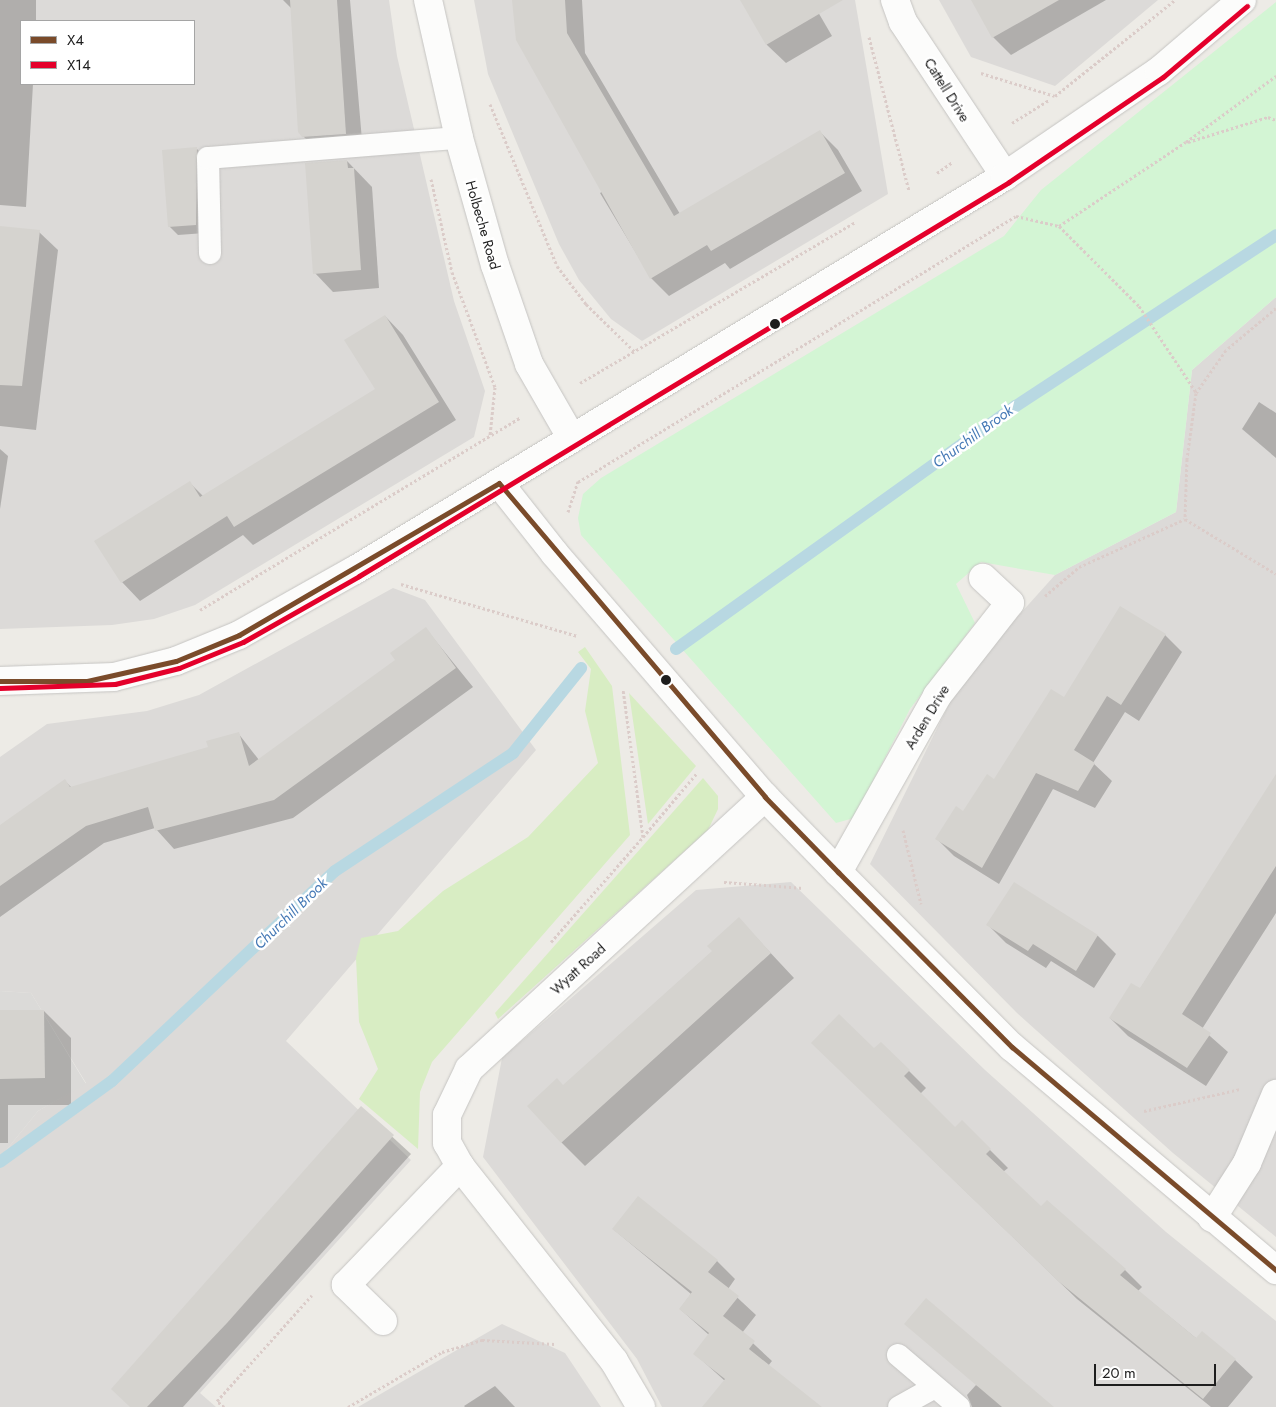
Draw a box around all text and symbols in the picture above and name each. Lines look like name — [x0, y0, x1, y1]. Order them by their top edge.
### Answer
legend — [20, 20, 195, 85]
text: X4 — [67, 29, 84, 51]
text: X14 — [67, 54, 91, 76]
street label: Cattell Drive — [921, 55, 973, 125]
street label: Holbeche Road — [462, 179, 504, 271]
unlabelled marker — [770, 319, 780, 329]
water label: Churchill Brook — [929, 402, 1017, 472]
unlabelled marker — [661, 675, 671, 685]
street label: Arden Drive — [901, 682, 953, 752]
water label: Churchill Brook — [251, 875, 331, 953]
street label: Wyatt Road — [547, 940, 609, 998]
scale bar — [1096, 1354, 1218, 1386]
text: 20 m — [1102, 1362, 1136, 1384]

